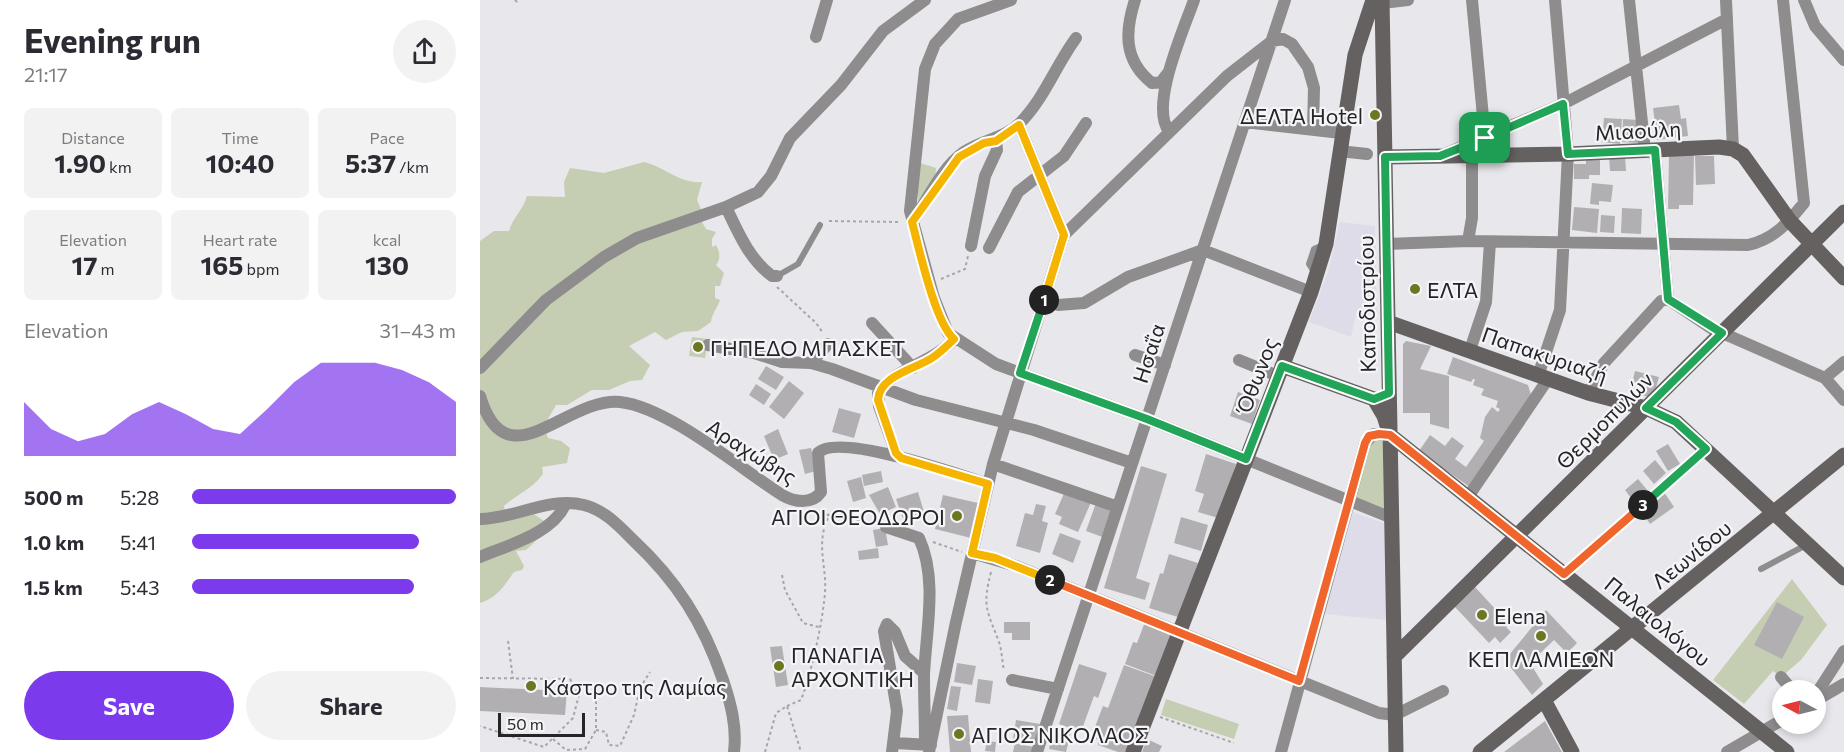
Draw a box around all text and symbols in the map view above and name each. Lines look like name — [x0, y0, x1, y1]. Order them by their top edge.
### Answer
text: Evening run — [24, 19, 201, 60]
button: share — [393, 20, 456, 83]
text: 21:17 — [24, 62, 67, 86]
place label: ΔΕΛΤΑ Hotel — [1240, 103, 1363, 128]
marker: ΔΕΛΤΑ Hotel — [1368, 108, 1382, 122]
pin — [1459, 112, 1510, 163]
street label: Μιαούλη — [1594, 115, 1682, 145]
icon: arrive — [1468, 121, 1501, 154]
text: Distance — [61, 128, 125, 147]
text: Time — [222, 128, 258, 147]
text: Pace — [370, 128, 404, 147]
text: 1.90 — [54, 147, 106, 178]
text: 10:40 — [205, 147, 275, 178]
text: 5:37 — [345, 147, 396, 178]
text: km — [106, 157, 132, 176]
text: /km — [396, 157, 429, 176]
text: Elevation — [59, 230, 127, 249]
text: Heart rate — [203, 230, 277, 249]
text: kcal — [373, 230, 401, 249]
street label: Καποδιστρίου — [1352, 235, 1380, 373]
text: 17 — [71, 249, 98, 280]
text: 165 — [201, 249, 244, 280]
text: 130 — [365, 249, 409, 280]
text: m — [98, 259, 115, 278]
text: bpm — [244, 259, 279, 278]
place label: ΕΛΤΑ — [1427, 277, 1478, 302]
marker: ΕΛΤΑ — [1408, 282, 1422, 296]
pin: 1 — [1029, 285, 1059, 315]
text: 1 — [1040, 290, 1048, 309]
text: Elevation — [24, 318, 109, 342]
text: 31–43 m — [380, 318, 456, 342]
street label: Ησαΐα — [1127, 320, 1169, 386]
street label: Παπακυριαζή — [1479, 321, 1611, 387]
street label: Όθωνος — [1229, 334, 1282, 418]
place label: ΓΗΠΕΔΟ ΜΠΑΣΚΕΤ — [710, 335, 905, 360]
marker: ΓΗΠΕΔΟ ΜΠΑΣΚΕΤ — [691, 340, 705, 354]
street label: Θερμοπυλών — [1551, 366, 1658, 473]
street label: Αραχώβης — [702, 413, 802, 489]
text: 500 m — [24, 485, 84, 509]
text: 5:28 — [120, 485, 159, 509]
pin: 3 — [1628, 490, 1658, 520]
text: 3 — [1638, 495, 1648, 514]
place label: ΑΓΙΟΙ ΘΕΟΔΩΡΟΙ — [771, 504, 945, 529]
marker: ΑΓΙΟΙ ΘΕΟΔΩΡΟΙ — [950, 509, 964, 523]
street label: Λεωνίδου — [1646, 514, 1736, 594]
text: 1.0 km — [24, 530, 84, 554]
text: 5:41 — [120, 530, 156, 554]
pin: 2 — [1035, 565, 1065, 595]
text: 2 — [1045, 570, 1055, 589]
street label: Παλαιολόγου — [1600, 571, 1716, 671]
text: 1.5 km — [24, 575, 83, 599]
text: 5:43 — [120, 575, 160, 599]
place label: Elena — [1494, 603, 1546, 628]
marker: Elena — [1475, 608, 1489, 622]
marker: ΚΕΠ ΛΑΜΙΕΩΝ — [1534, 629, 1548, 643]
place label: ΠΑΝΑΓΙΑ ΑΡΧΟΝΤΙΚΗ — [791, 642, 914, 691]
place label: ΚΕΠ ΛΑΜΙΕΩΝ — [1468, 646, 1614, 671]
marker: ΠΑΝΑΓΙΑ ΑΡΧΟΝΤΙΚΗ — [772, 659, 786, 673]
button: Save — [24, 671, 234, 740]
button: Share — [246, 671, 456, 740]
place label: Κάστρο της Λαμίας — [543, 674, 726, 699]
marker: Κάστρο της Λαμίας — [524, 679, 538, 693]
north arrow — [1772, 680, 1826, 734]
map controls — [1772, 680, 1826, 734]
scale bar — [498, 710, 585, 738]
text: 50 m — [507, 714, 544, 733]
place label: ΑΓΙΟΣ ΝΙΚΟΛΑΟΣ — [971, 722, 1149, 747]
marker: ΑΓΙΟΣ ΝΙΚΟΛΑΟΣ — [952, 727, 966, 741]

